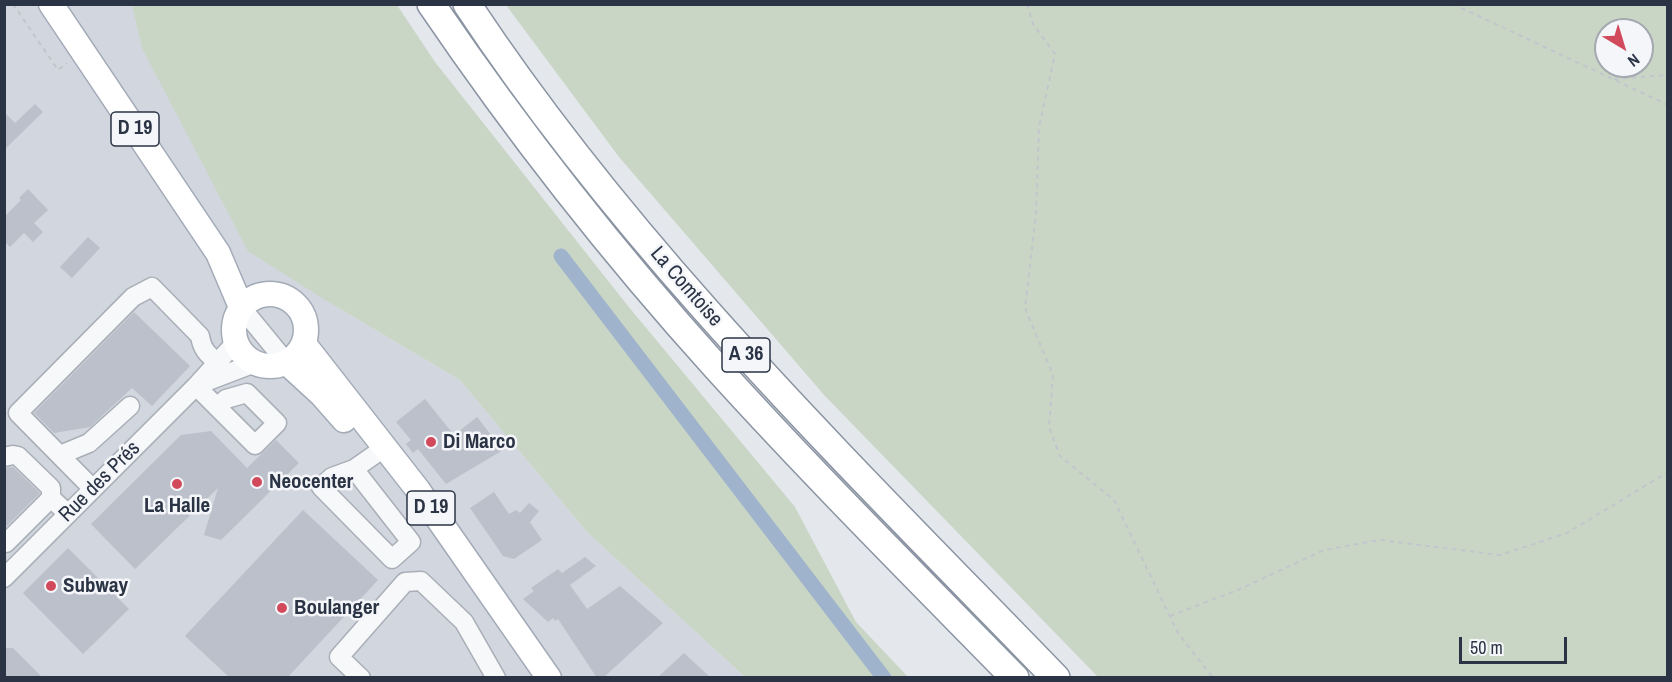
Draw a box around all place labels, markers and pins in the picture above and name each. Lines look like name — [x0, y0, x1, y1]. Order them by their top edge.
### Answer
place label: Di Marco — [443, 429, 516, 455]
marker: Di Marco — [424, 435, 438, 449]
place label: Neocenter — [269, 469, 353, 495]
marker: Neocenter — [250, 475, 264, 489]
marker: La Halle — [170, 477, 184, 491]
place label: La Halle — [144, 493, 210, 519]
place label: Subway — [63, 573, 128, 599]
marker: Subway — [44, 579, 58, 593]
place label: Boulanger — [294, 595, 379, 621]
marker: Boulanger — [275, 601, 289, 615]

